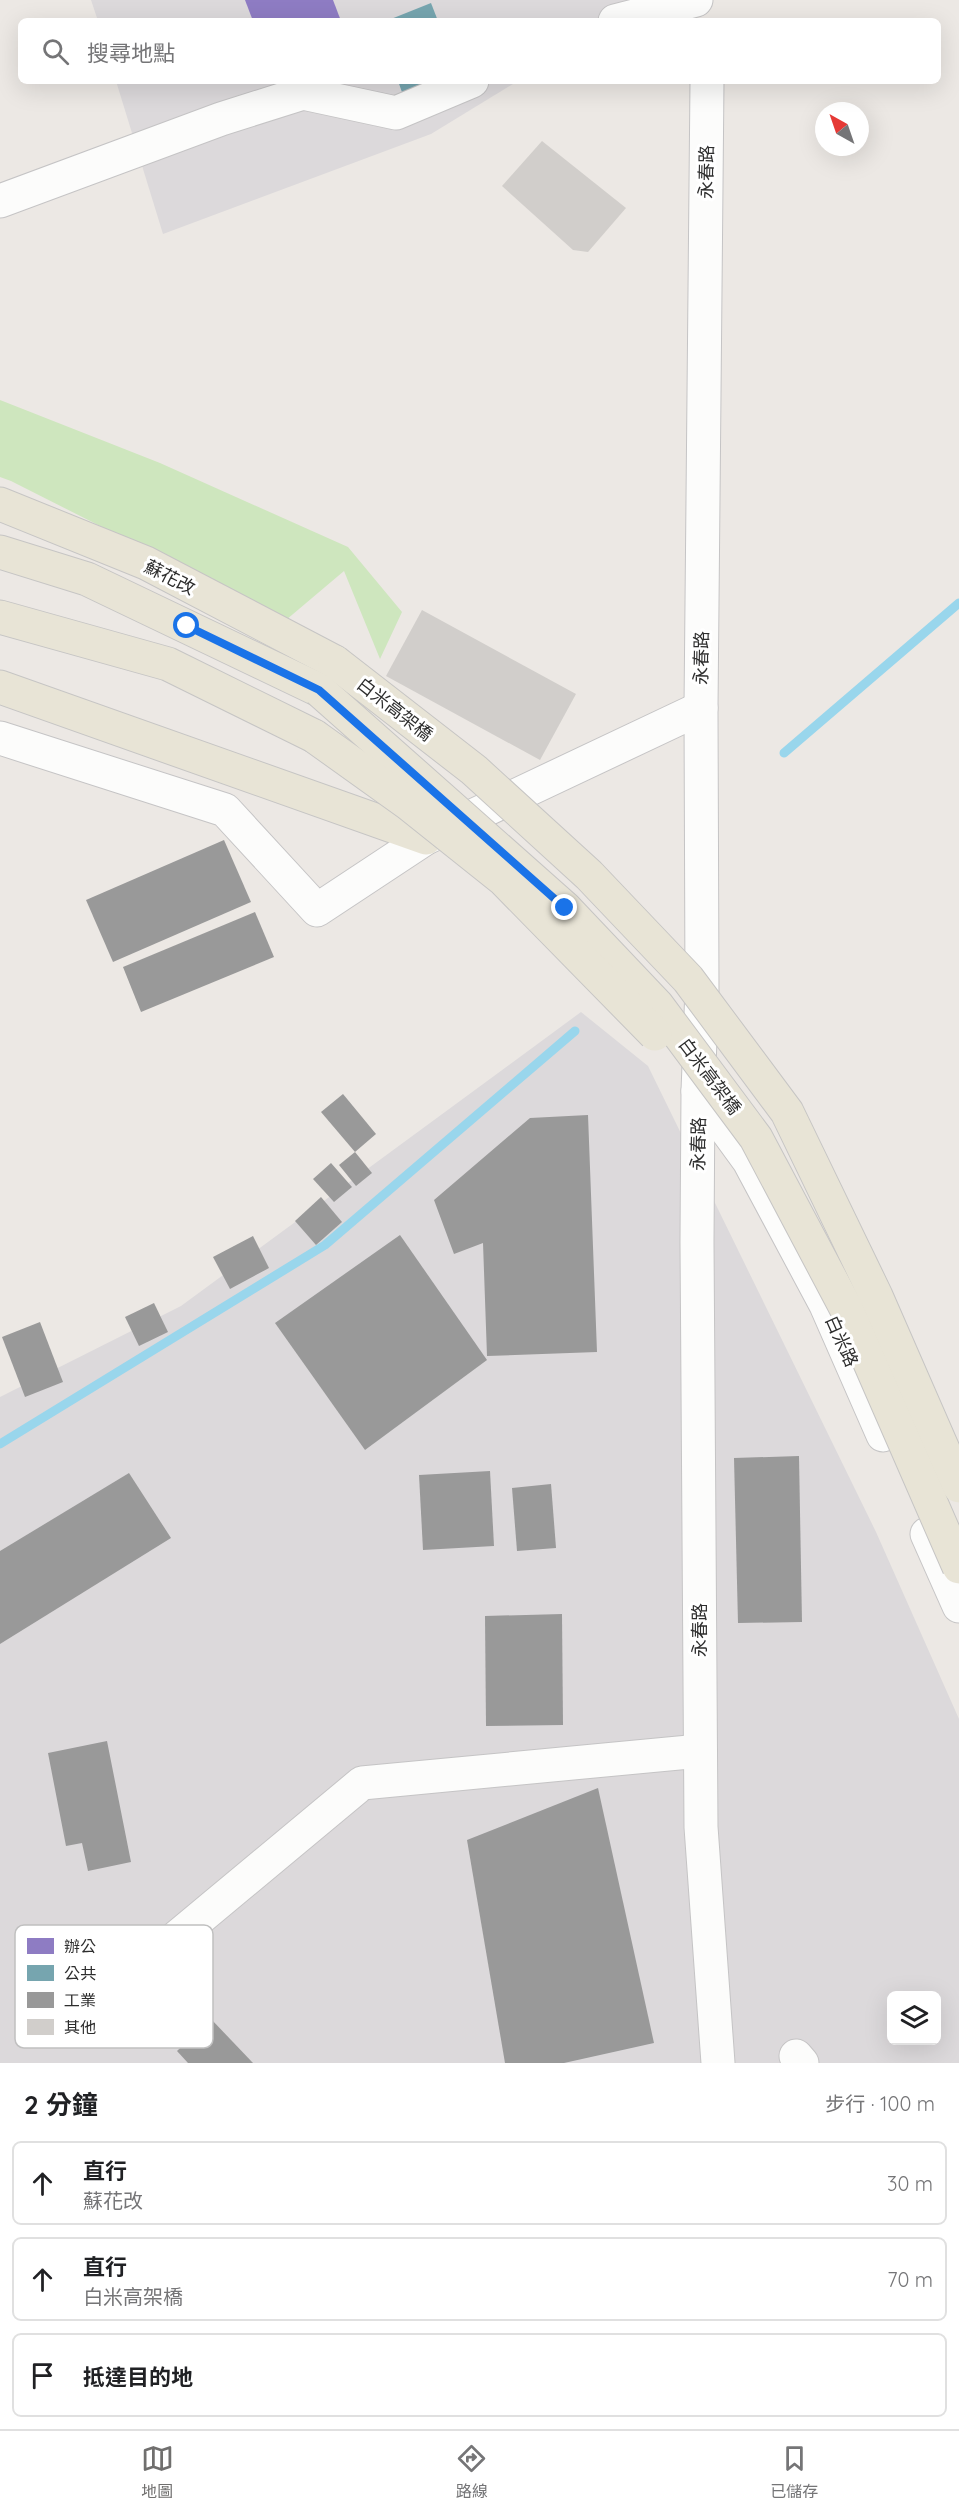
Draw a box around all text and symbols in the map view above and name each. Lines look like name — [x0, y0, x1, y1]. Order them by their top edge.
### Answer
search box — [18, 18, 941, 84]
icon: search — [39, 35, 72, 68]
text: 搜尋地點 — [87, 39, 175, 67]
north arrow — [815, 102, 869, 156]
street label: 永春路 — [694, 145, 718, 199]
street label: 蘇花改 — [141, 554, 199, 600]
route start — [173, 612, 199, 638]
street label: 永春路 — [689, 631, 713, 685]
street label: 白米高架橋 — [352, 672, 438, 746]
route end — [551, 894, 577, 920]
street label: 白米高架橋 — [674, 1033, 746, 1119]
street label: 永春路 — [686, 1117, 710, 1171]
street label: 白米路 — [821, 1312, 863, 1370]
street label: 永春路 — [688, 1603, 711, 1657]
legend — [15, 1925, 213, 2048]
text: 辦公 — [64, 1936, 96, 1956]
text: 公共 — [64, 1963, 96, 1983]
text: 工業 — [64, 1990, 96, 2010]
map controls — [887, 1991, 941, 2045]
button: layers — [887, 1991, 941, 2045]
text: 其他 — [64, 2017, 96, 2037]
text: 2 分鐘 — [24, 2088, 98, 2121]
text: 步行 · 100 m — [825, 2091, 935, 2116]
text: 直行 — [83, 2157, 127, 2185]
icon: ahead — [26, 2167, 59, 2200]
text: 30 m — [887, 2171, 933, 2196]
text: 蘇花改 — [83, 2188, 143, 2213]
text: 直行 — [83, 2253, 127, 2281]
icon: ahead — [26, 2263, 59, 2296]
text: 70 m — [887, 2267, 933, 2292]
text: 白米高架橋 — [83, 2284, 183, 2309]
icon: arrive — [26, 2359, 59, 2392]
text: 抵達目的地 — [83, 2363, 193, 2391]
tab: 地圖 — [141, 2442, 174, 2502]
tab: 路線 — [455, 2442, 488, 2502]
tab: 已儲存 — [770, 2442, 818, 2502]

